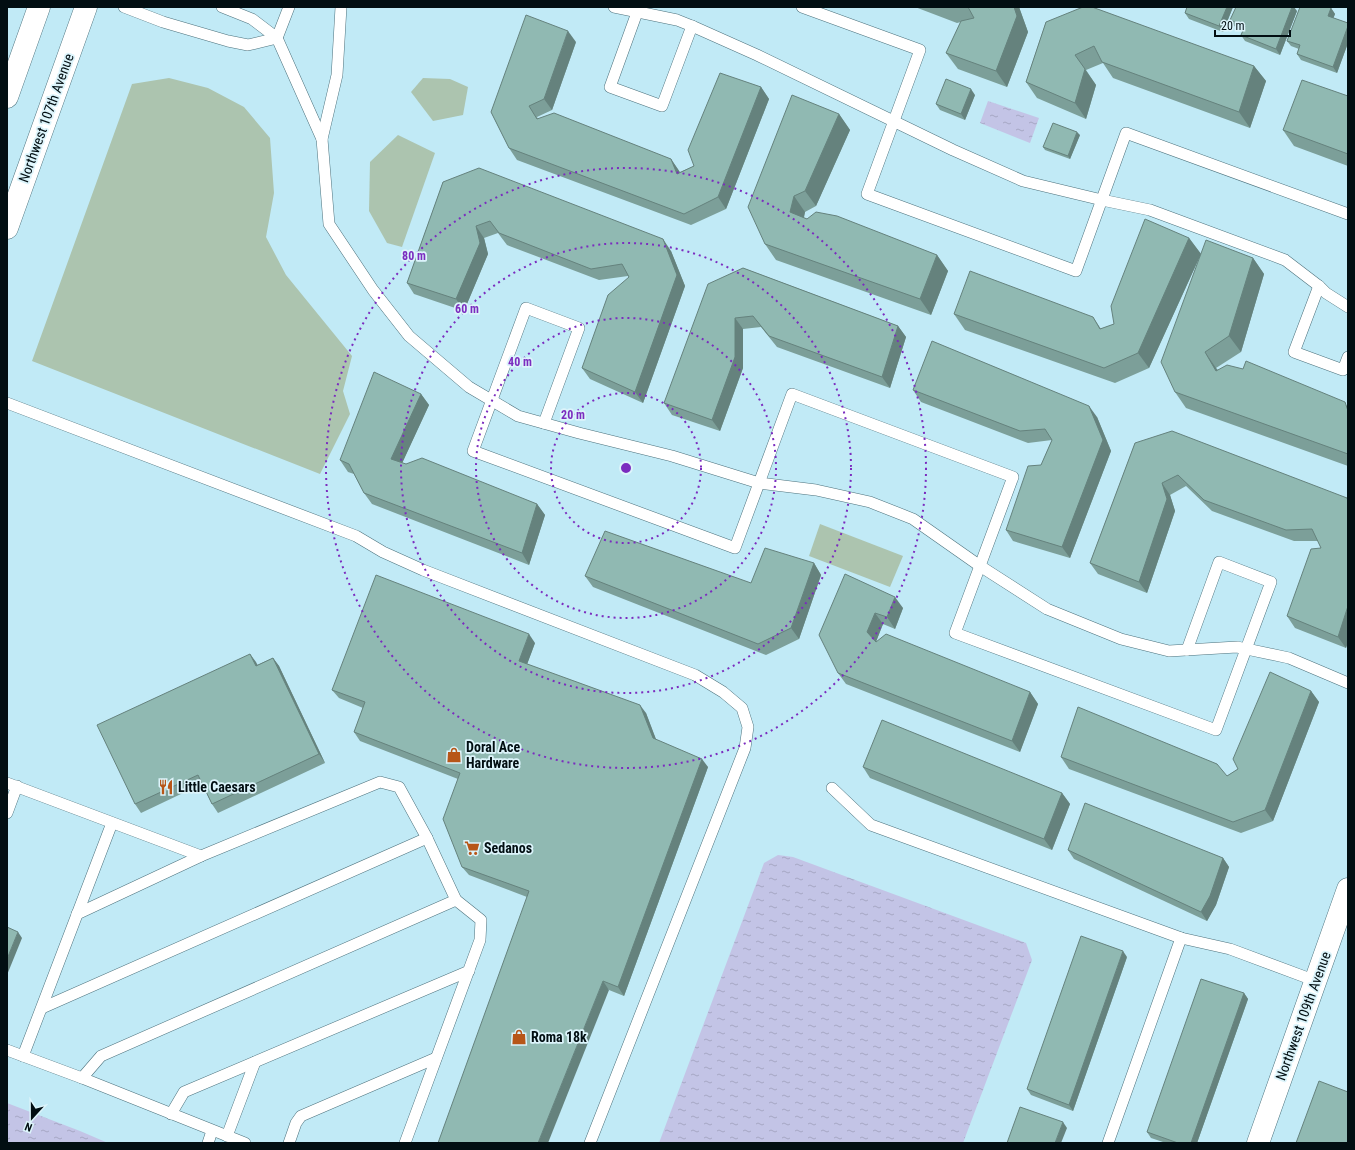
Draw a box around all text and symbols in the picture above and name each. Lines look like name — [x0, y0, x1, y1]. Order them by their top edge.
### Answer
scale bar — [1215, 12, 1290, 38]
text: 20 m — [1221, 19, 1245, 33]
street label: Northwest 107th Avenue — [15, 51, 77, 185]
text: 80 m — [402, 249, 426, 263]
text: 60 m — [455, 302, 479, 316]
text: 40 m — [508, 355, 532, 369]
text: 20 m — [561, 408, 585, 422]
centre of rings — [619, 461, 633, 475]
place label: Doral Ace Hardware — [466, 739, 520, 771]
shop icon: Doral Ace Hardware — [445, 746, 463, 764]
restaurant icon: Little Caesars — [157, 778, 175, 796]
place label: Little Caesars — [178, 779, 256, 795]
supermarket icon: Sedanos — [463, 839, 481, 857]
place label: Sedanos — [484, 840, 532, 856]
street label: Northwest 109th Avenue — [1272, 949, 1334, 1083]
shop icon: Roma 18k — [510, 1028, 528, 1046]
place label: Roma 18k — [531, 1029, 587, 1045]
north arrow — [12, 1098, 52, 1138]
text: N — [23, 1120, 34, 1134]

